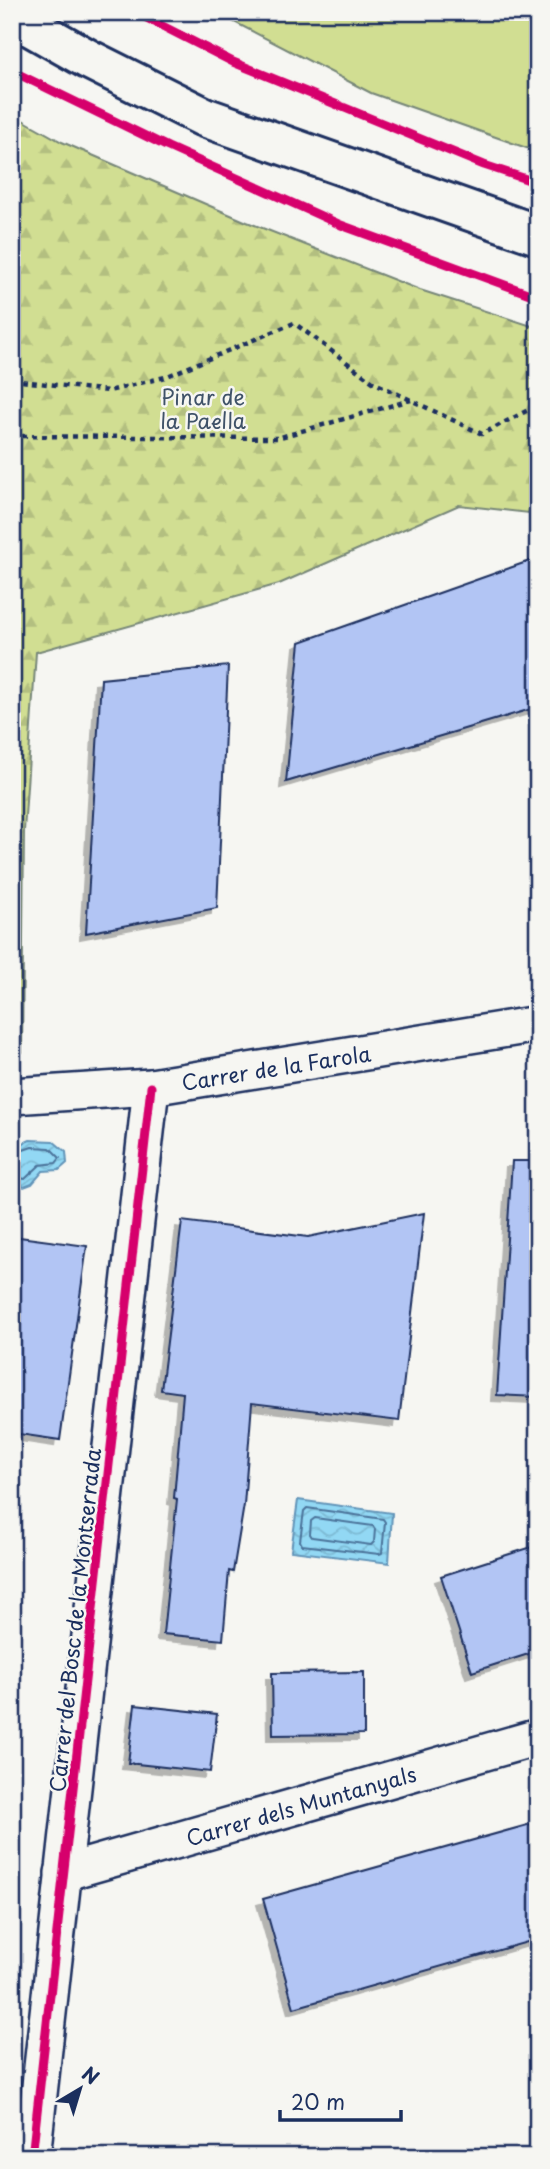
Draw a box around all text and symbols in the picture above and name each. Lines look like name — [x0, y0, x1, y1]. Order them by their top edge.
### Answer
park label: Pinar de la Paella — [160, 380, 246, 436]
street label: Carrer de la Farola — [179, 1036, 373, 1098]
street label: Carrer del Bosc de la Montserrada — [40, 1446, 108, 1794]
street label: Carrer dels Muntanyals — [182, 1757, 420, 1853]
north arrow — [46, 2054, 116, 2124]
text: N — [77, 2059, 106, 2090]
scale bar — [280, 2078, 401, 2122]
text: 20 m — [291, 2085, 345, 2117]

